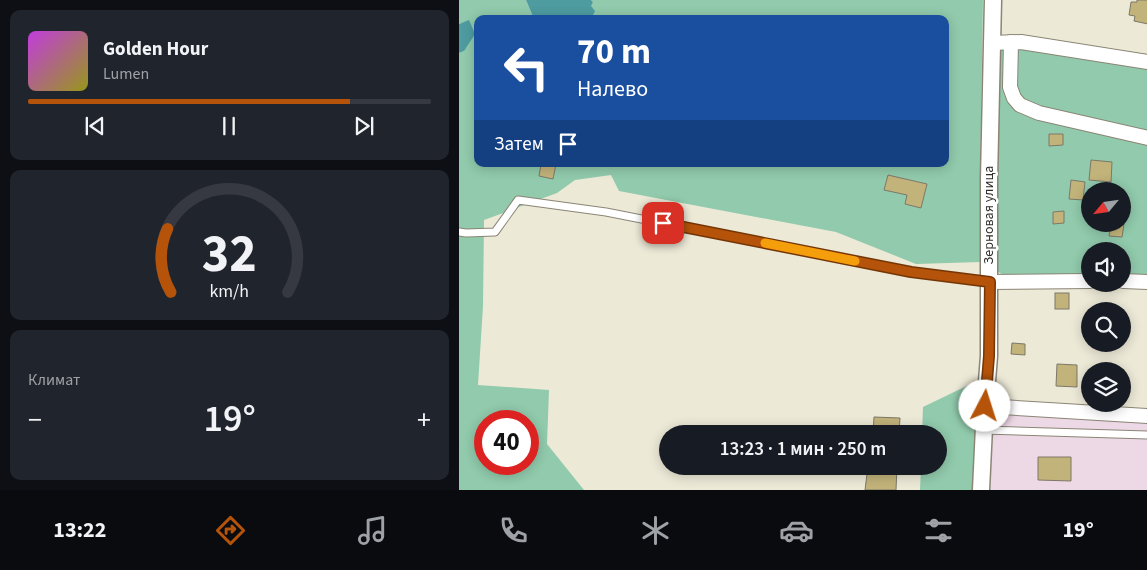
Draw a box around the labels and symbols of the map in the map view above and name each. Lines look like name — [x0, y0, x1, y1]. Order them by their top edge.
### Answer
street label: Зерновая улица — [979, 166, 999, 264]
north arrow — [1081, 182, 1131, 232]
pin — [642, 202, 684, 244]
position arrow — [958, 379, 1010, 431]
speed limit sign: 40 — [474, 410, 539, 475]

